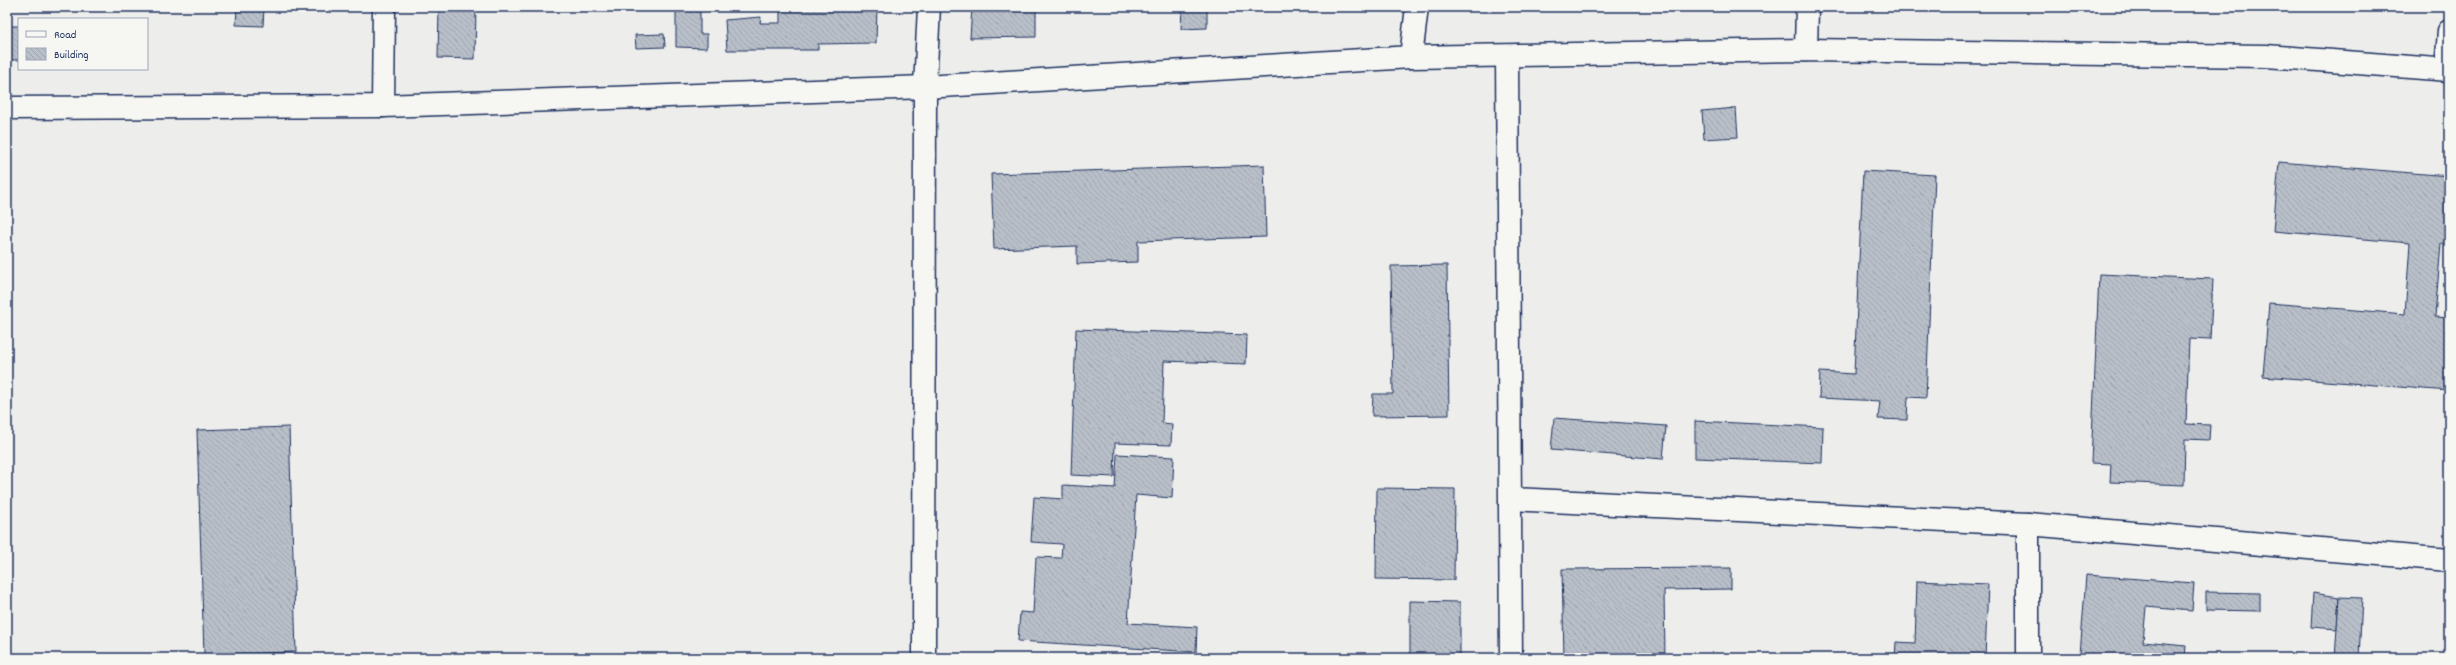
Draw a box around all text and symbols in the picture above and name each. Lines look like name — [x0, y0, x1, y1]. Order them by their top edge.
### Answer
legend — [18, 18, 148, 70]
text: Road — [54, 27, 76, 44]
text: Building — [54, 47, 89, 64]

